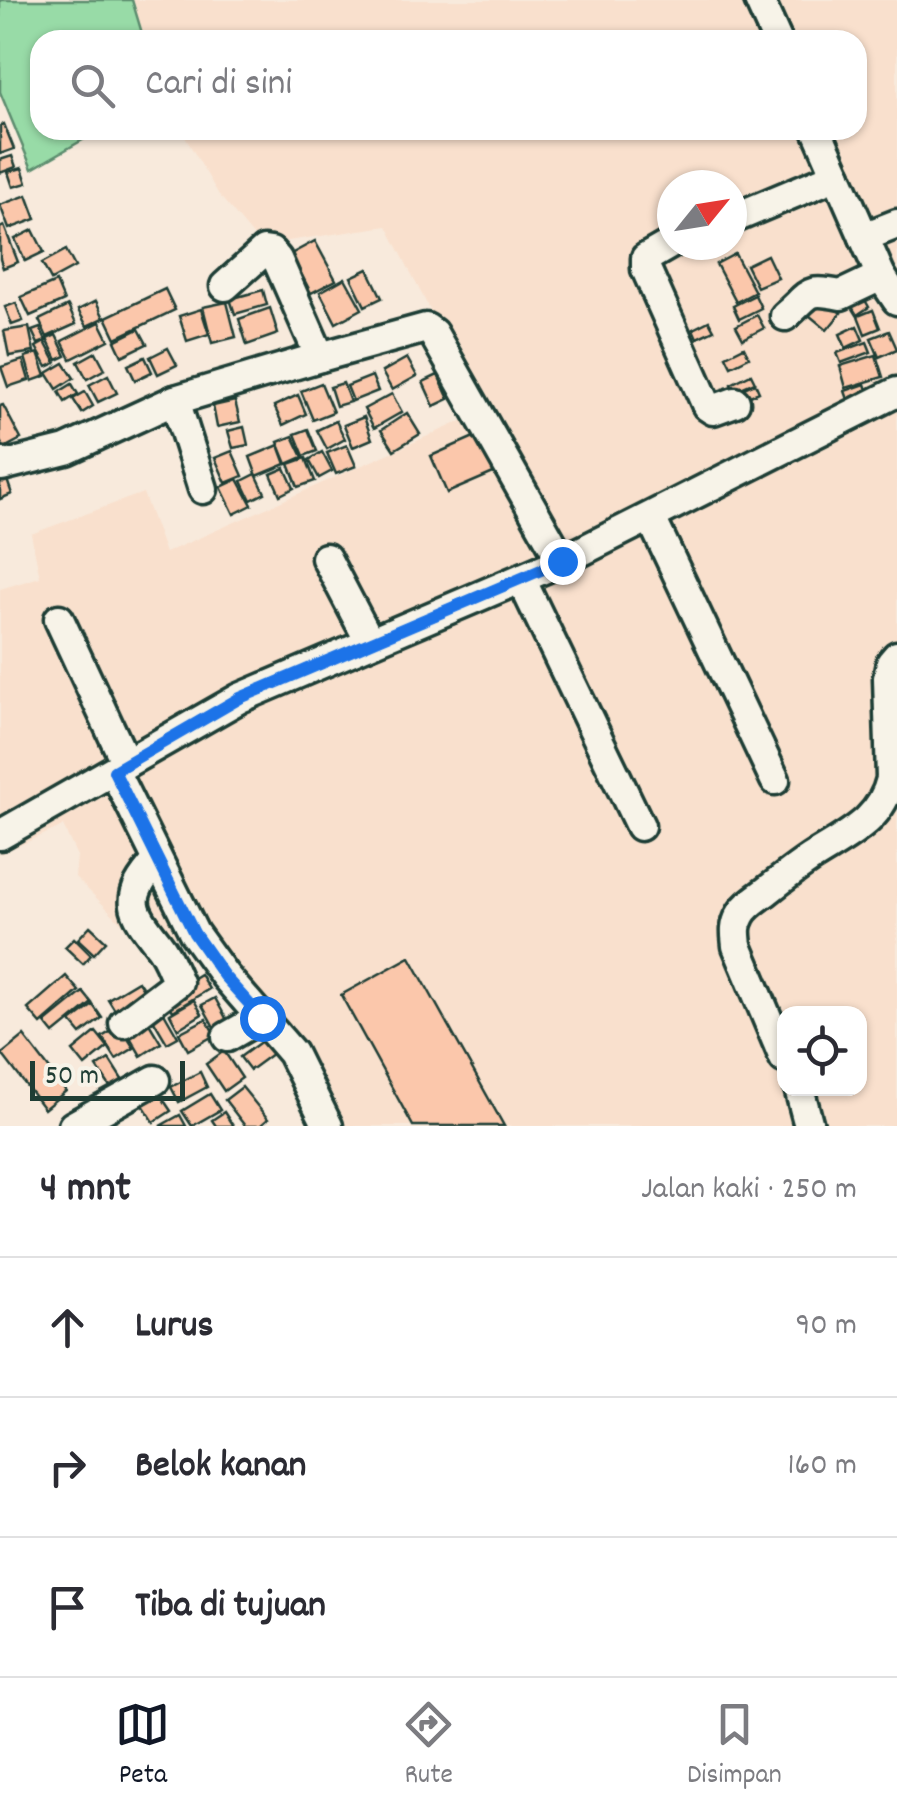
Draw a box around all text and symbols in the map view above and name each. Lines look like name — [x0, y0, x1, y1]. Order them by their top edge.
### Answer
search box — [30, 30, 867, 140]
icon: search — [65, 58, 120, 113]
text: Cari di sini — [145, 58, 292, 113]
north arrow — [657, 170, 747, 260]
route end — [540, 539, 586, 585]
route start — [240, 996, 286, 1042]
map controls — [777, 1006, 867, 1096]
button: locate — [777, 1006, 867, 1096]
scale bar — [30, 1056, 185, 1100]
text: 50 m — [45, 1058, 99, 1098]
text: 4 mnt — [40, 1161, 131, 1221]
text: Jalan kaki · 250 m — [641, 1168, 857, 1214]
icon: ahead — [40, 1300, 95, 1355]
text: Lurus — [135, 1300, 213, 1355]
text: 90 m — [796, 1304, 857, 1350]
icon: right — [40, 1440, 95, 1495]
text: Belok kanan — [135, 1440, 306, 1495]
text: 160 m — [788, 1444, 857, 1490]
icon: arrive — [40, 1580, 95, 1635]
text: Tiba di tujuan — [135, 1580, 326, 1635]
tab: Peta — [115, 1697, 170, 1797]
tab: Rute — [401, 1697, 456, 1797]
tab: Disimpan — [687, 1697, 782, 1797]

